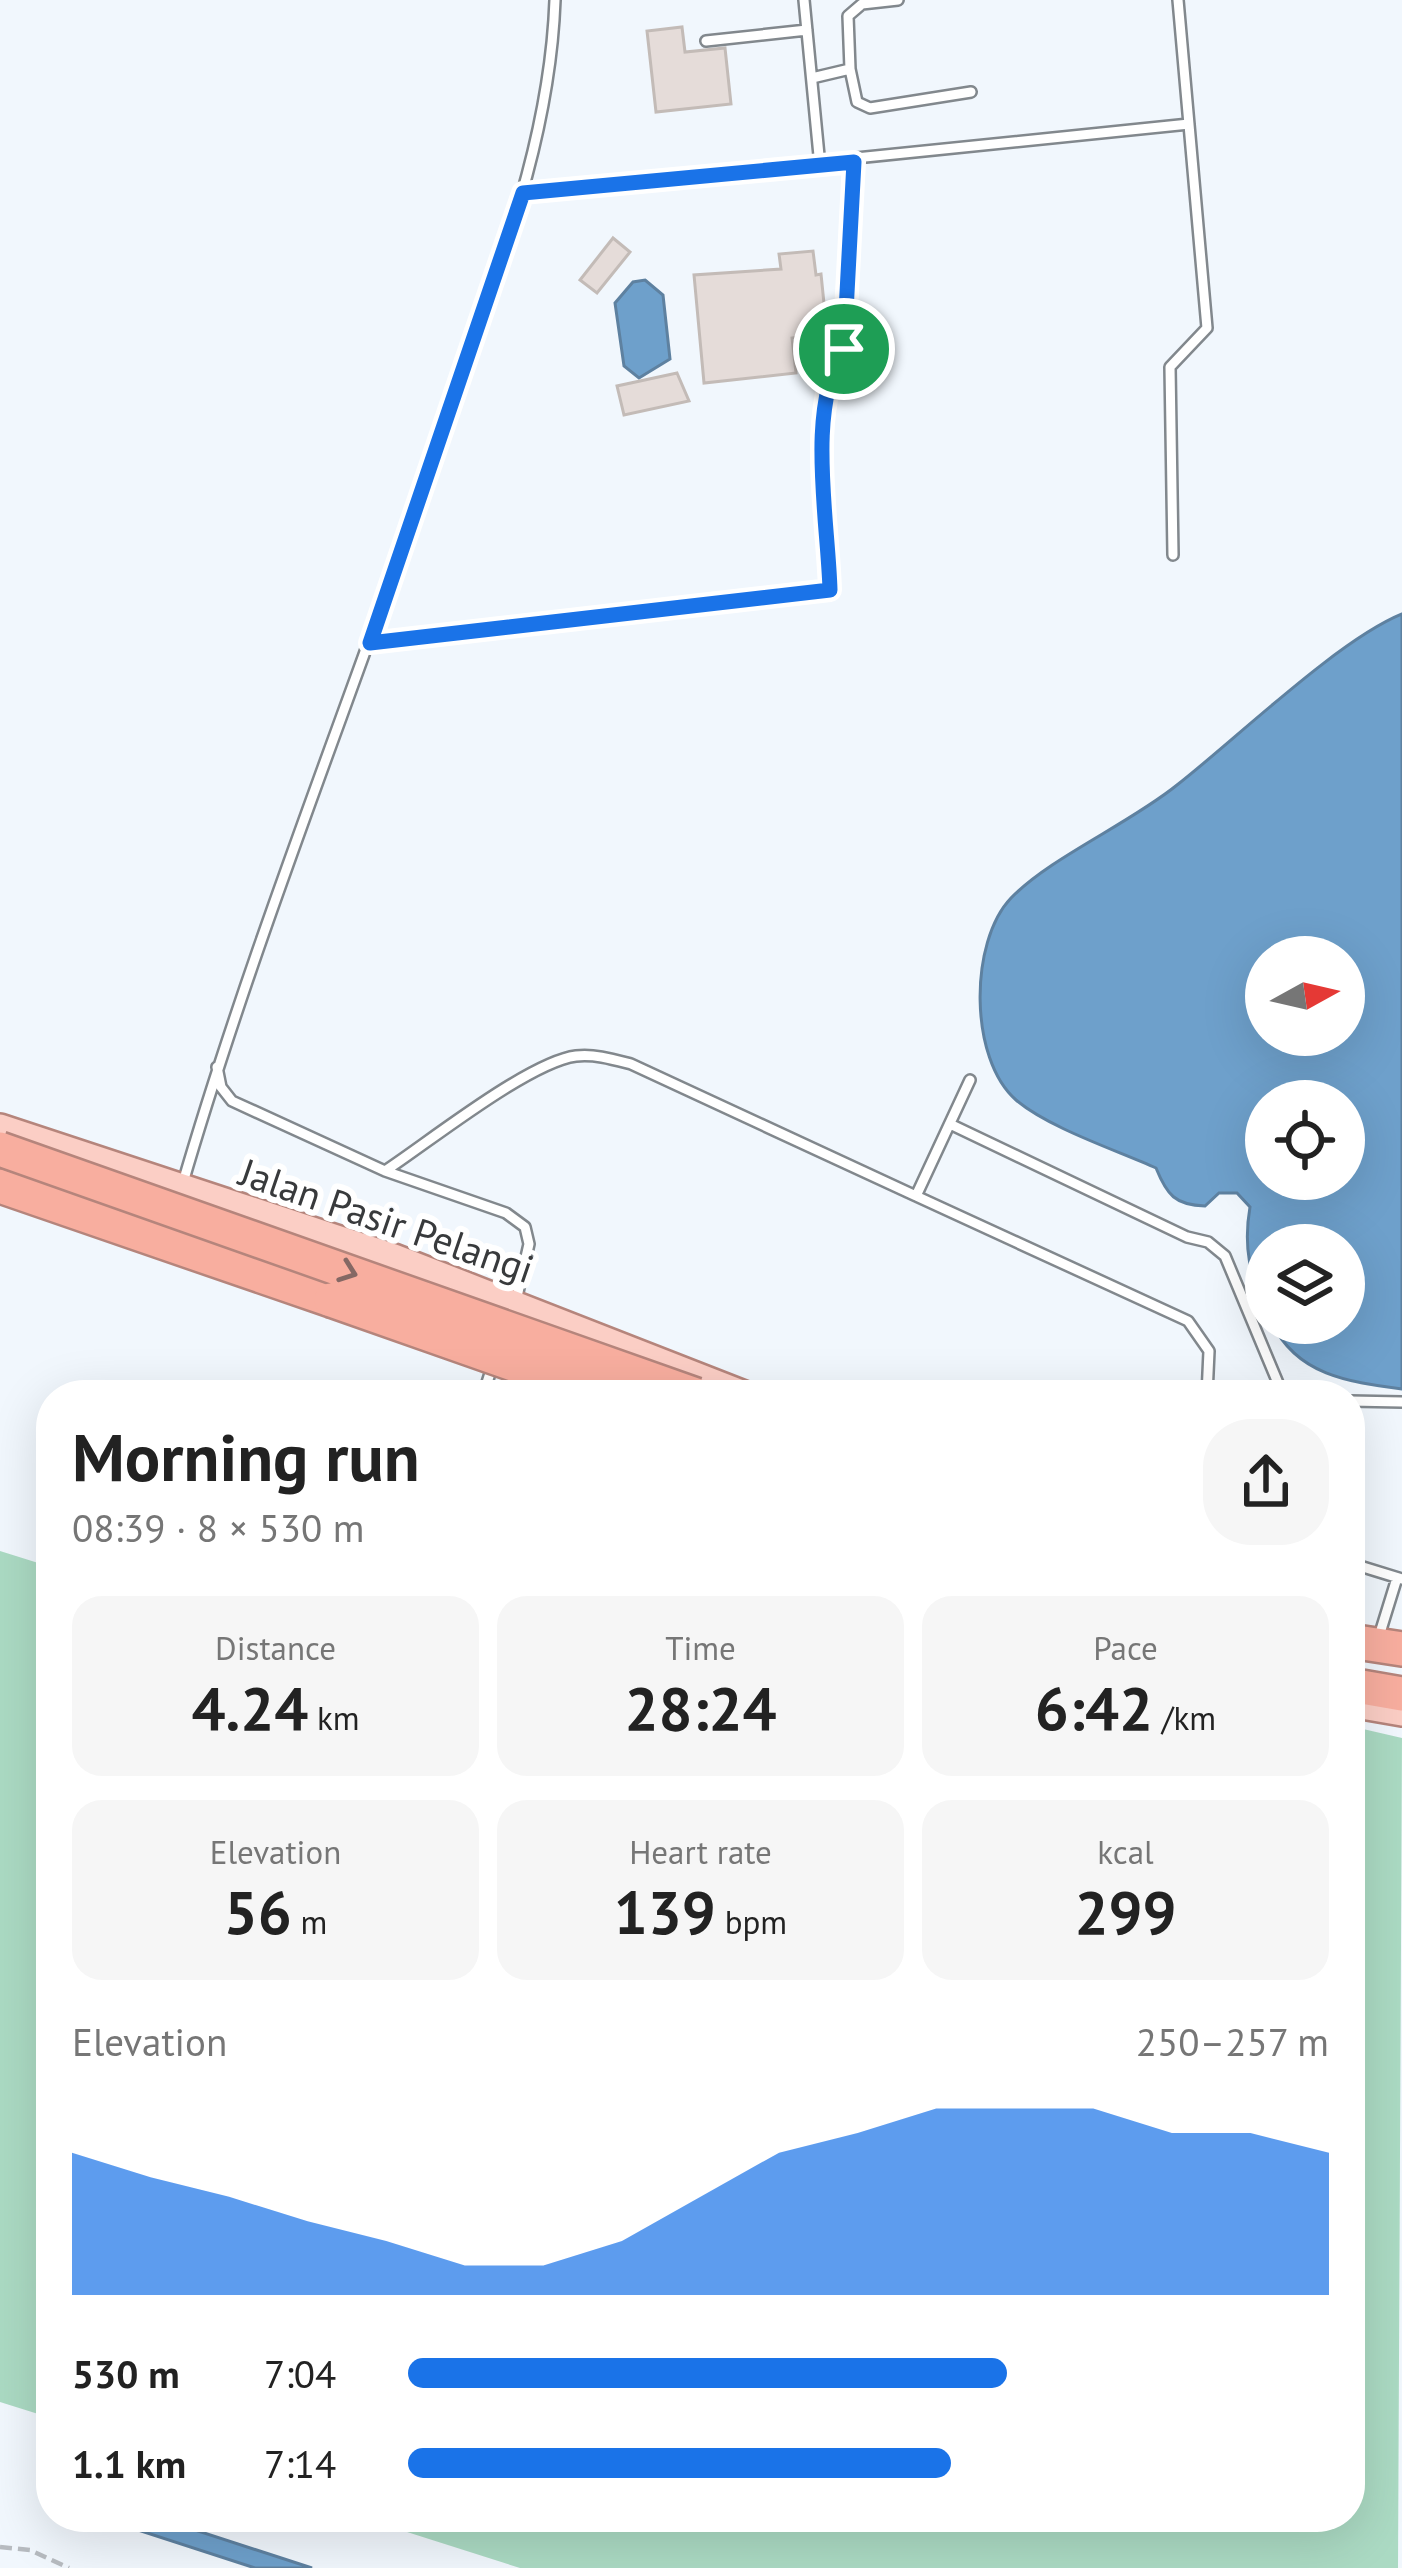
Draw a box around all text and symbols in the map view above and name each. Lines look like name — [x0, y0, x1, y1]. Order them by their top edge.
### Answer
pin — [793, 298, 895, 400]
icon: arrive — [811, 316, 877, 382]
north arrow — [1245, 936, 1365, 1056]
map controls — [1245, 936, 1365, 1344]
button: locate — [1245, 1080, 1365, 1200]
street label: Jalan Pasir Pelangi — [232, 1145, 541, 1294]
button: layers — [1245, 1224, 1365, 1344]
one-way arrow — [336, 1258, 357, 1282]
text: Morning run — [72, 1414, 420, 1499]
button: share — [1203, 1419, 1329, 1545]
text: 08:39 · 8 × 530 m — [72, 1502, 364, 1553]
text: Distance — [215, 1626, 336, 1669]
text: Time — [665, 1626, 736, 1669]
text: Pace — [1093, 1626, 1158, 1669]
text: 4.24 — [191, 1669, 308, 1747]
text: 28:24 — [624, 1669, 777, 1747]
text: 6:42 — [1035, 1669, 1153, 1747]
text: km — [308, 1696, 360, 1739]
text: /km — [1153, 1696, 1216, 1739]
text: Elevation — [210, 1830, 341, 1873]
text: Heart rate — [629, 1830, 772, 1873]
text: kcal — [1097, 1830, 1154, 1873]
text: 56 — [224, 1873, 292, 1951]
text: 139 — [614, 1873, 716, 1951]
text: 299 — [1074, 1873, 1177, 1951]
text: m — [292, 1900, 327, 1943]
text: bpm — [716, 1900, 787, 1943]
text: Elevation — [72, 2016, 227, 2067]
text: 250–257 m — [1136, 2016, 1329, 2067]
text: 530 m — [72, 2348, 180, 2399]
text: 7:04 — [264, 2348, 336, 2399]
text: 1.1 km — [72, 2438, 186, 2489]
text: 7:14 — [264, 2438, 336, 2489]

